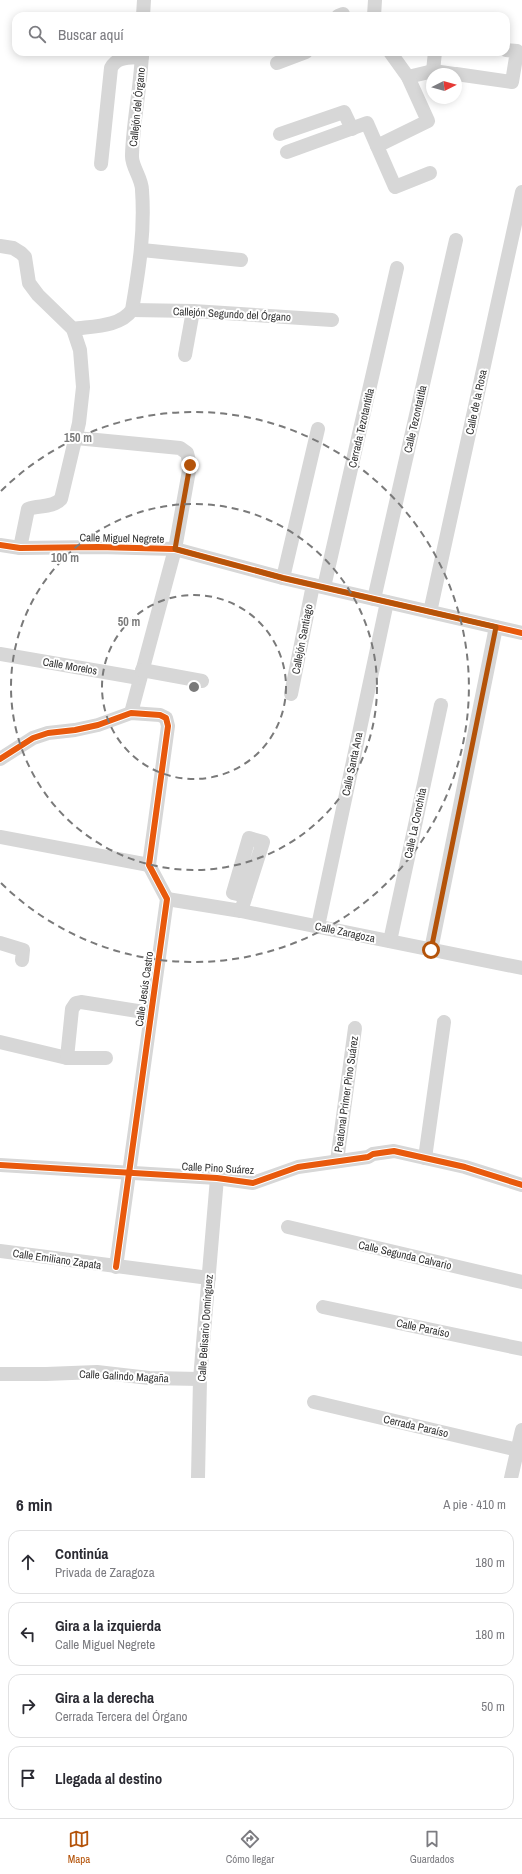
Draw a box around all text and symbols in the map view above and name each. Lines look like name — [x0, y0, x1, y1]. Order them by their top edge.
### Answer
search box — [12, 12, 510, 56]
icon: search — [26, 23, 48, 45]
text: Buscar aquí — [58, 24, 124, 45]
street label: Callejón del Órgano — [126, 67, 148, 147]
north arrow — [426, 68, 462, 104]
street label: Callejón Segundo del Órgano — [173, 304, 291, 324]
street label: Calle de la Rosa — [462, 368, 490, 436]
street label: Calle Tezontatitla — [400, 384, 430, 454]
street label: Cerrada Tezotantitla — [345, 387, 377, 469]
text: 150 m — [64, 430, 92, 446]
route end — [181, 456, 199, 474]
street label: Calle Miguel Negrete — [80, 530, 164, 546]
text: 100 m — [51, 550, 79, 566]
street label: Callejón Santiago — [288, 603, 316, 675]
text: 50 m — [118, 614, 140, 630]
street label: Calle Morelos — [42, 654, 99, 678]
centre of rings — [187, 680, 201, 694]
street label: Calle Santa Ana — [338, 731, 366, 797]
street label: Calle La Conchita — [401, 786, 429, 860]
street label: Calle Zaragoza — [314, 919, 376, 945]
route start — [422, 941, 440, 959]
street label: Calle Jesús Castro — [132, 951, 156, 1027]
street label: Peatonal Primer Pino Suárez — [331, 1034, 361, 1153]
street label: Calle Pino Suárez — [181, 1159, 255, 1177]
street label: Calle Segunda Calvario — [357, 1237, 453, 1273]
street label: Calle Emiliano Zapata — [12, 1246, 102, 1272]
street label: Calle Belisario Domínguez — [194, 1274, 216, 1382]
street label: Calle Paraíso — [395, 1316, 451, 1340]
street label: Calle Galindo Magaña — [79, 1367, 169, 1385]
street label: Cerrada Paraíso — [382, 1412, 450, 1440]
text: 6 min — [16, 1493, 52, 1516]
text: A pie · 410 m — [443, 1496, 506, 1513]
text: Continúa — [55, 1543, 108, 1564]
icon: ahead — [17, 1551, 39, 1573]
text: 180 m — [475, 1554, 505, 1571]
text: Privada de Zaragoza — [55, 1564, 155, 1581]
text: Gira a la izquierda — [55, 1615, 161, 1636]
icon: left — [17, 1623, 39, 1645]
text: 180 m — [475, 1626, 505, 1643]
text: Calle Miguel Negrete — [55, 1636, 155, 1653]
text: Gira a la derecha — [55, 1687, 154, 1708]
icon: right — [17, 1695, 39, 1717]
text: 50 m — [481, 1698, 505, 1715]
text: Cerrada Tercera del Órgano — [55, 1708, 188, 1725]
icon: arrive — [17, 1767, 39, 1789]
text: Llegada al destino — [55, 1768, 162, 1789]
tab: Mapa — [68, 1828, 90, 1866]
tab: Cómo llegar — [226, 1828, 274, 1866]
tab: Guardados — [410, 1828, 454, 1866]

